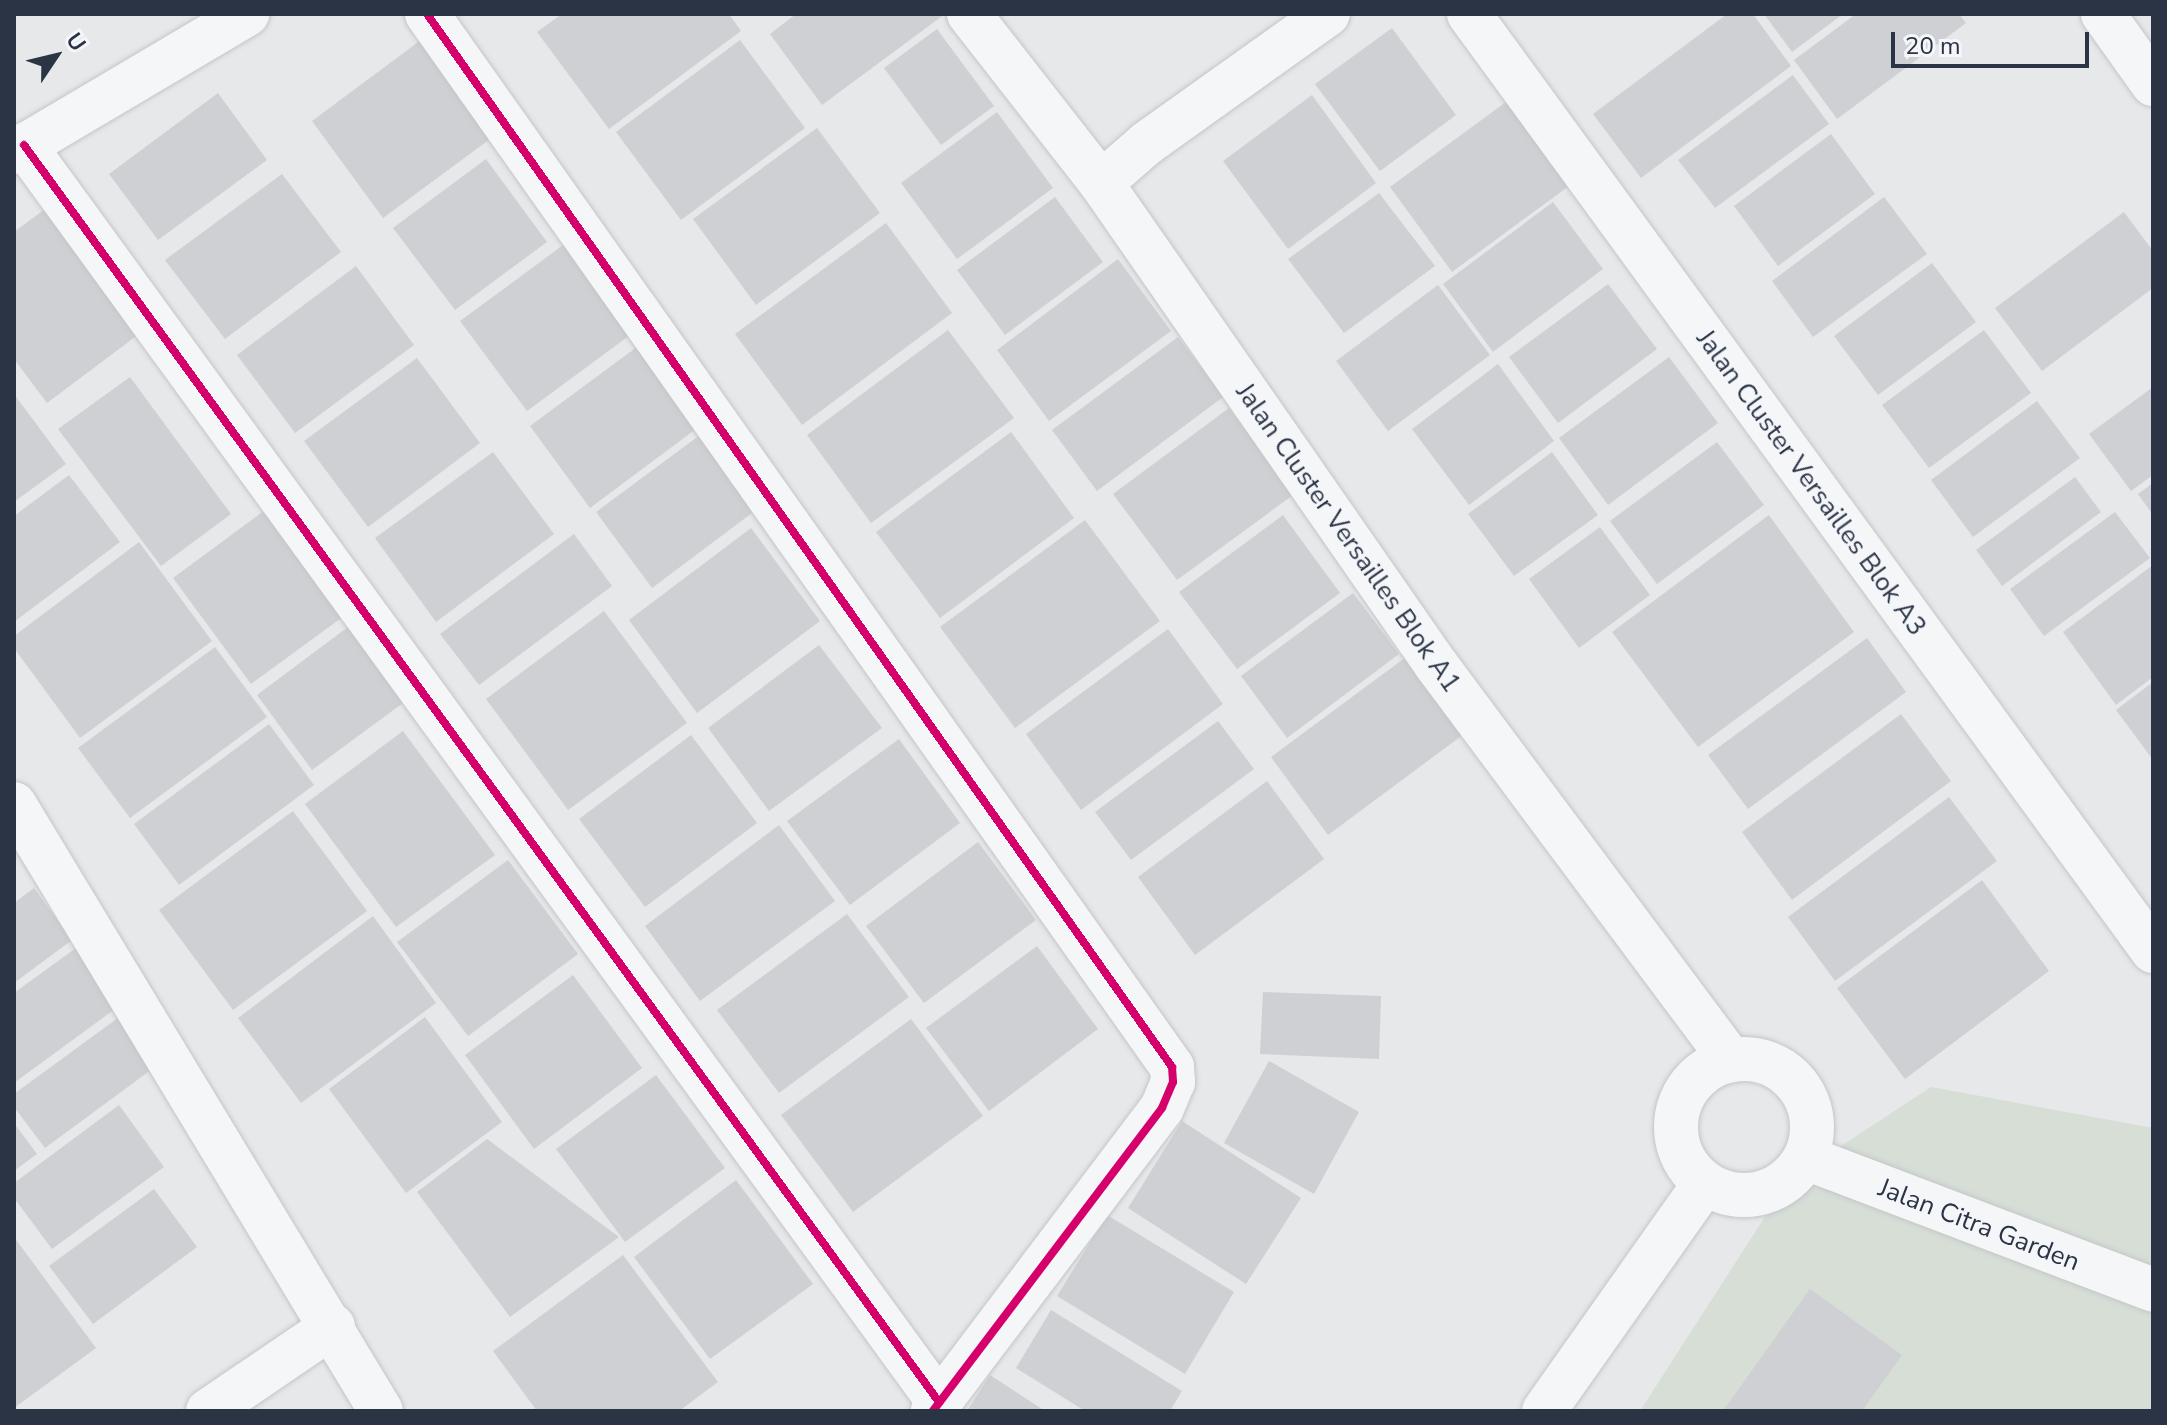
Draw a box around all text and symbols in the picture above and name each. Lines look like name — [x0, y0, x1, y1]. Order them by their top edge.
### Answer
north arrow — [16, 16, 96, 96]
scale bar — [1895, 16, 2093, 66]
text: U — [59, 27, 93, 57]
text: 20 m — [1905, 30, 1961, 62]
street label: Jalan Cluster Versailles Blok A3 — [1690, 324, 1932, 642]
street label: Jalan Cluster Versailles Blok A1 — [1229, 378, 1467, 698]
street label: Jalan Citra Garden — [1874, 1172, 2084, 1278]

